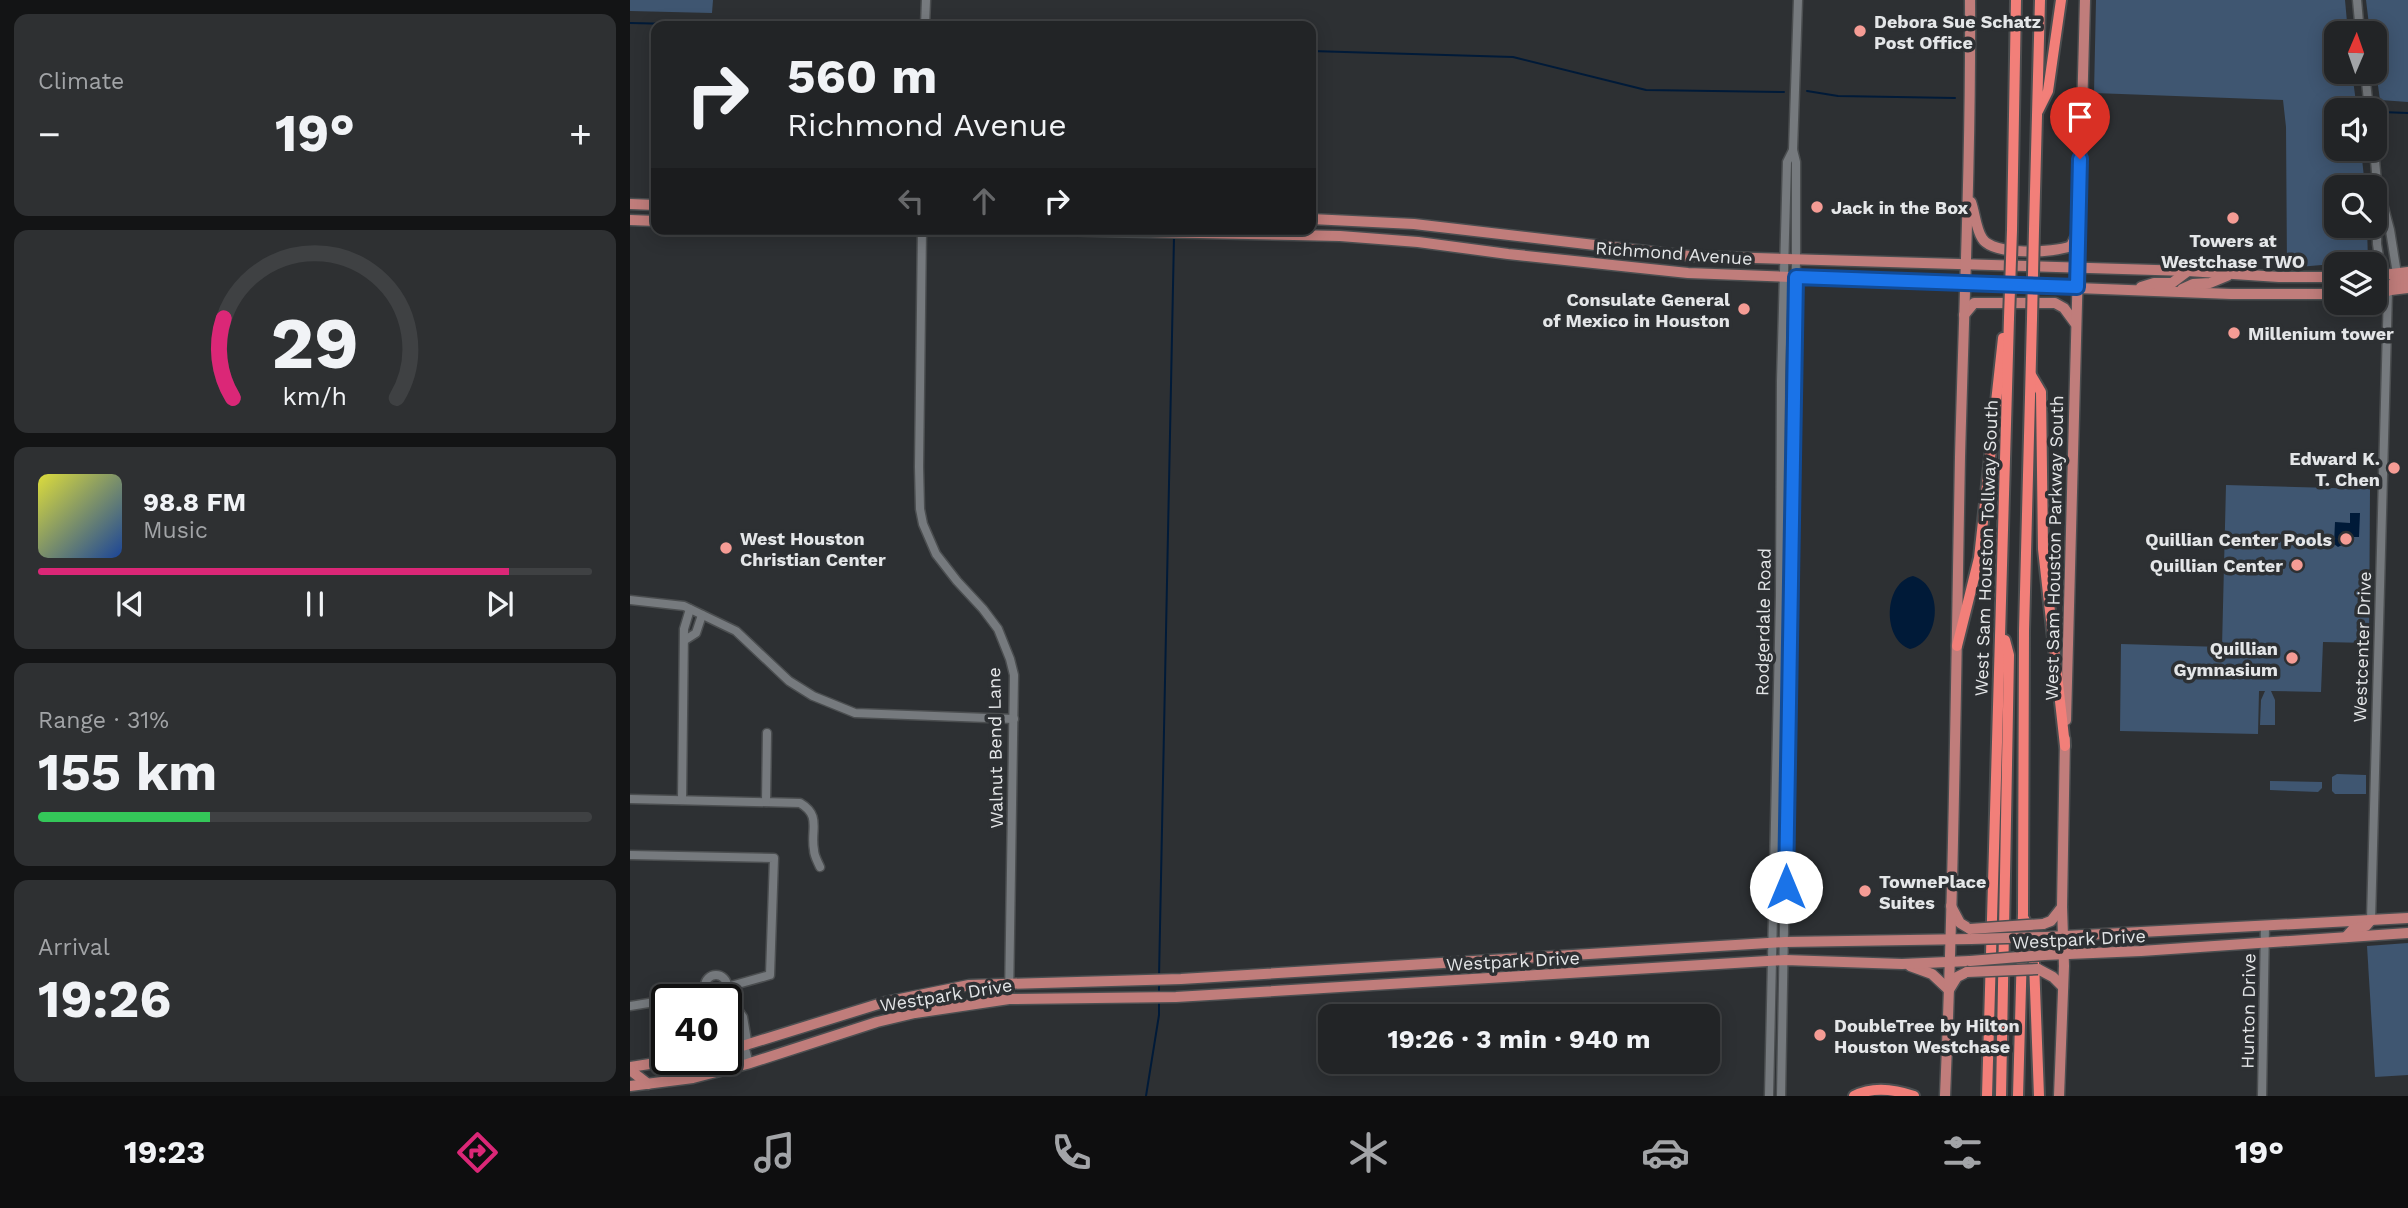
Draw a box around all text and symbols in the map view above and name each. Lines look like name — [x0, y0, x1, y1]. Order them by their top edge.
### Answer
place label: Debora Sue Schatz Post Office — [1874, 11, 2041, 53]
north arrow — [2324, 21, 2387, 84]
map controls — [2324, 21, 2387, 315]
marker: Debora Sue Schatz Post Office — [1852, 23, 1868, 39]
text: 560 m — [787, 47, 937, 105]
icon: right — [672, 49, 763, 140]
text: Climate — [38, 68, 124, 95]
pin — [2050, 87, 2110, 159]
icon: arrive — [2061, 98, 2099, 136]
button: sound — [2324, 98, 2387, 161]
text: 19° — [275, 103, 355, 164]
text: Richmond Avenue — [787, 106, 1067, 144]
text: − — [38, 112, 61, 156]
text: + — [569, 112, 592, 156]
button: search — [2324, 175, 2387, 238]
icon: left — [892, 182, 930, 220]
icon: ahead — [965, 182, 1003, 220]
icon: right — [1038, 182, 1076, 220]
place label: Jack in the Box — [1831, 197, 1968, 218]
marker: Jack in the Box — [1809, 199, 1825, 215]
marker: Towers at Westchase TWO — [2225, 210, 2241, 226]
place label: Towers at Westchase TWO — [2161, 230, 2305, 272]
street label: Richmond Avenue — [1595, 237, 1753, 269]
button: layers — [2324, 252, 2387, 315]
place label: Consulate General of Mexico in Houston — [1543, 289, 1730, 331]
text: 29 — [271, 300, 359, 386]
marker: Consulate General of Mexico in Houston — [1736, 301, 1752, 317]
place label: Millenium tower — [2248, 323, 2394, 344]
marker: Millenium tower — [2226, 325, 2242, 341]
text: km/h — [283, 381, 347, 410]
street label: West Sam Houston Parkway South — [2041, 395, 2067, 701]
street label: West Sam Houston Tollway South — [1970, 399, 2002, 697]
place label: Edward K. T. Chen — [2289, 448, 2380, 490]
marker: Edward K. T. Chen — [2386, 460, 2402, 476]
text: 98.8 FM — [143, 487, 246, 517]
text: Music — [143, 517, 208, 544]
place label: West Houston Christian Center — [740, 528, 886, 570]
place label: Quillian Center Pools — [2145, 529, 2332, 550]
marker: Quillian Center Pools — [2338, 531, 2354, 547]
marker: West Houston Christian Center — [718, 540, 734, 556]
street label: Rodgerdale Road — [1751, 548, 1775, 696]
place label: Quillian Center — [2150, 555, 2283, 576]
marker: Quillian Center — [2289, 557, 2305, 573]
street label: Westcenter Drive — [2349, 571, 2375, 723]
icon: previous — [111, 585, 149, 623]
icon: pause — [296, 585, 334, 623]
icon: next — [481, 585, 519, 623]
place label: Quillian Gymnasium — [2173, 638, 2278, 680]
marker: Quillian Gymnasium — [2284, 650, 2300, 666]
street label: Walnut Bend Lane — [983, 667, 1007, 829]
text: Range · 31% — [38, 707, 169, 734]
text: 155 km — [38, 742, 217, 803]
position arrow — [1749, 850, 1823, 924]
place label: TownePlace Suites — [1879, 871, 1986, 913]
marker: TownePlace Suites — [1857, 883, 1873, 899]
street label: Westpark Drive — [2012, 925, 2146, 953]
text: Arrival — [38, 934, 110, 961]
street label: Westpark Drive — [1446, 947, 1580, 975]
street label: Hunton Drive — [2236, 953, 2260, 1069]
text: 19:26 — [38, 969, 171, 1030]
street label: Westpark Drive — [878, 974, 1014, 1016]
speed limit sign: 40 — [651, 984, 742, 1075]
place label: DoubleTree by Hilton Houston Westchase — [1834, 1015, 2020, 1057]
text: 19:26 · 3 min · 940 m — [1387, 1024, 1651, 1054]
marker: DoubleTree by Hilton Houston Westchase — [1812, 1027, 1828, 1043]
icon: directions — [453, 1128, 502, 1177]
icon: music — [750, 1128, 799, 1177]
icon: phone — [1047, 1128, 1096, 1177]
icon: climate — [1344, 1128, 1393, 1177]
icon: car — [1641, 1128, 1690, 1177]
icon: filters — [1938, 1128, 1987, 1177]
text: 19:23 — [124, 1133, 205, 1171]
text: 19° — [2235, 1133, 2284, 1171]

